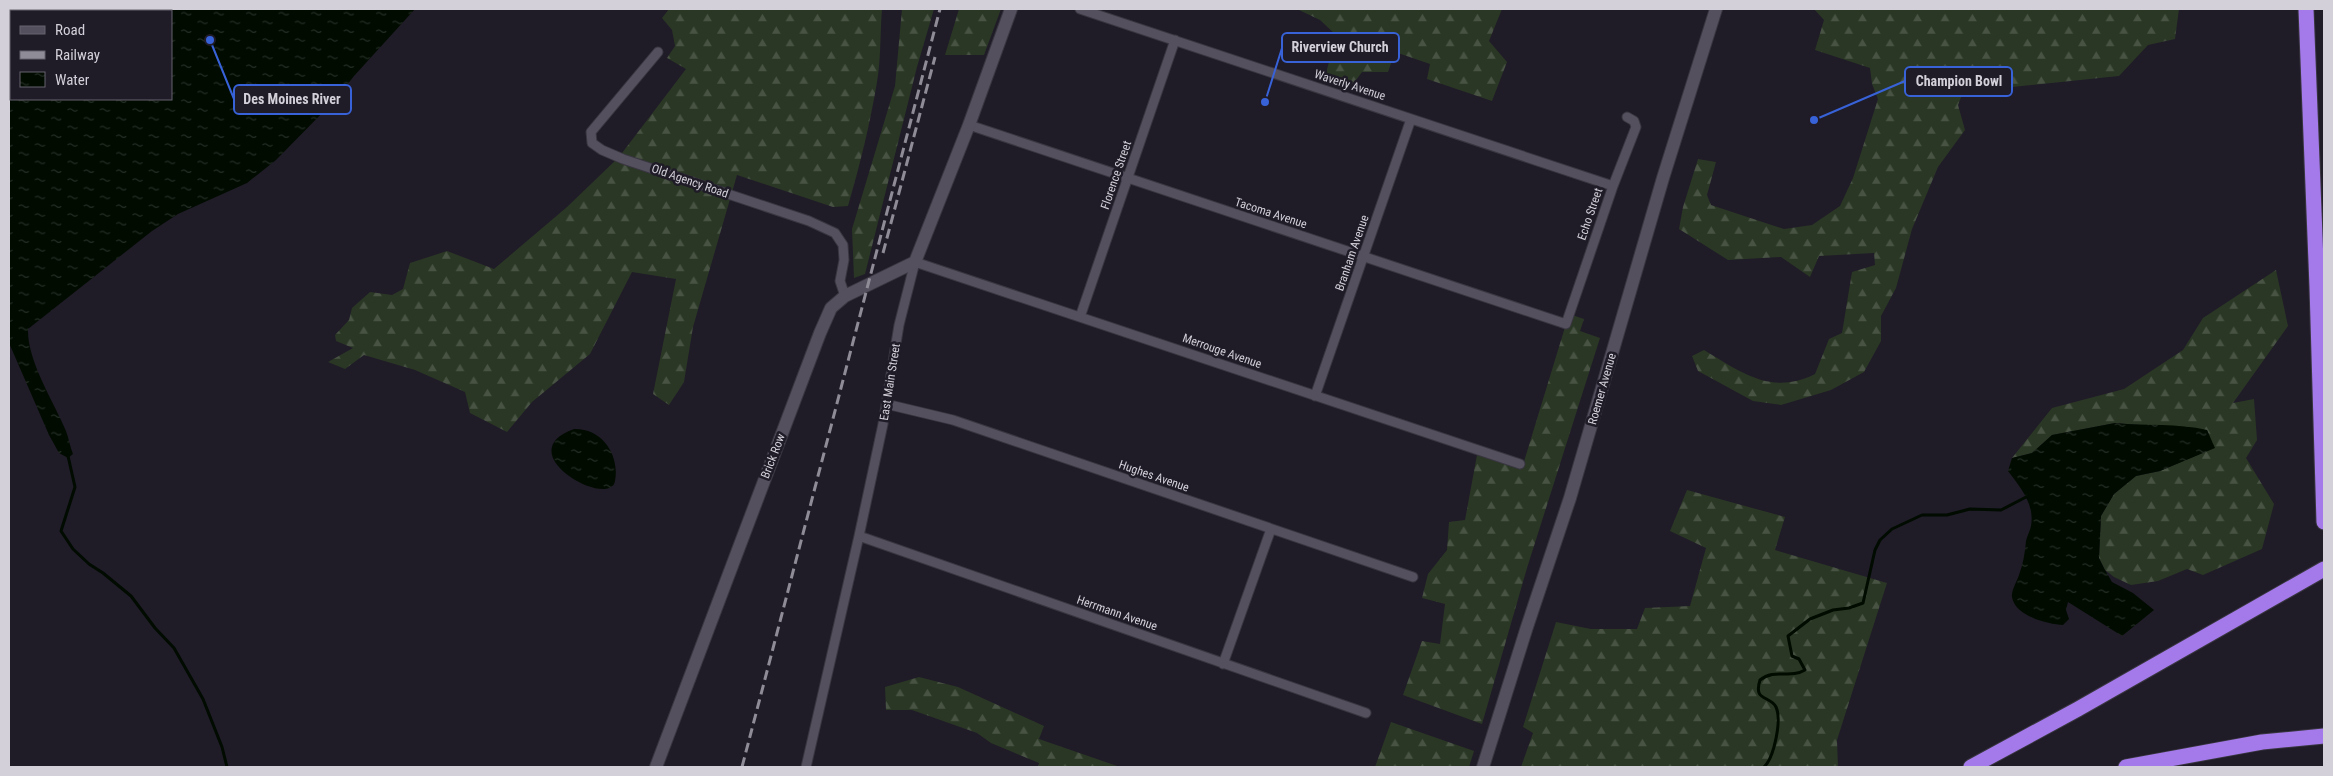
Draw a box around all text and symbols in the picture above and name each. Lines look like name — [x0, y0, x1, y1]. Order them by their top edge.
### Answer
legend — [10, 10, 172, 100]
text: Road — [55, 21, 85, 39]
callout: Riverview Church — [1282, 33, 1399, 62]
text: Riverview Church — [1291, 39, 1389, 55]
text: Railway — [55, 46, 100, 64]
street label: Waverly Avenue — [1313, 67, 1388, 103]
callout: Champion Bowl — [1905, 67, 2012, 96]
text: Water — [55, 71, 90, 89]
text: Champion Bowl — [1916, 73, 2002, 89]
callout: Des Moines River — [234, 85, 351, 114]
text: Des Moines River — [243, 91, 341, 107]
street label: Florence Street — [1098, 138, 1134, 211]
street label: Old Agency Road — [650, 161, 730, 201]
street label: Echo Street — [1575, 186, 1606, 242]
street label: Tacoma Avenue — [1233, 195, 1309, 231]
street label: Branham Avenue — [1332, 213, 1372, 293]
street label: Merrouge Avenue — [1181, 331, 1264, 371]
street label: East Main Street — [877, 342, 903, 421]
street label: Roemer Avenue — [1585, 351, 1619, 426]
street label: Brick Row — [758, 431, 788, 480]
street label: Hughes Avenue — [1117, 457, 1191, 495]
street label: Herrmann Avenue — [1075, 593, 1159, 633]

